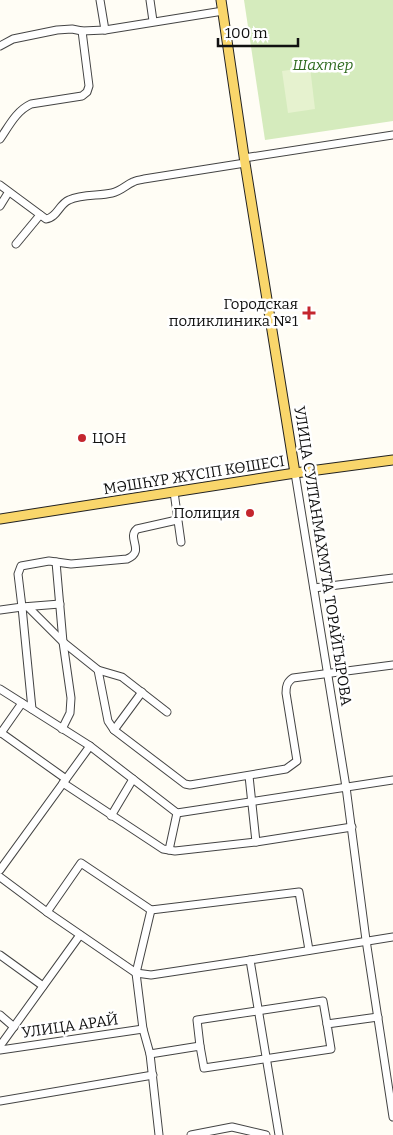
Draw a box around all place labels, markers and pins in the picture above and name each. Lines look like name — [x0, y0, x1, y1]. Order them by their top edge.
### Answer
place label: Городская поликлиника №1 — [169, 295, 298, 330]
marker: Городская поликлиника №1 — [302, 306, 316, 320]
place label: ЦОН — [92, 429, 127, 447]
marker: ЦОН — [76, 432, 88, 444]
place label: Полиция — [173, 504, 240, 522]
marker: Полиция — [244, 507, 256, 519]

